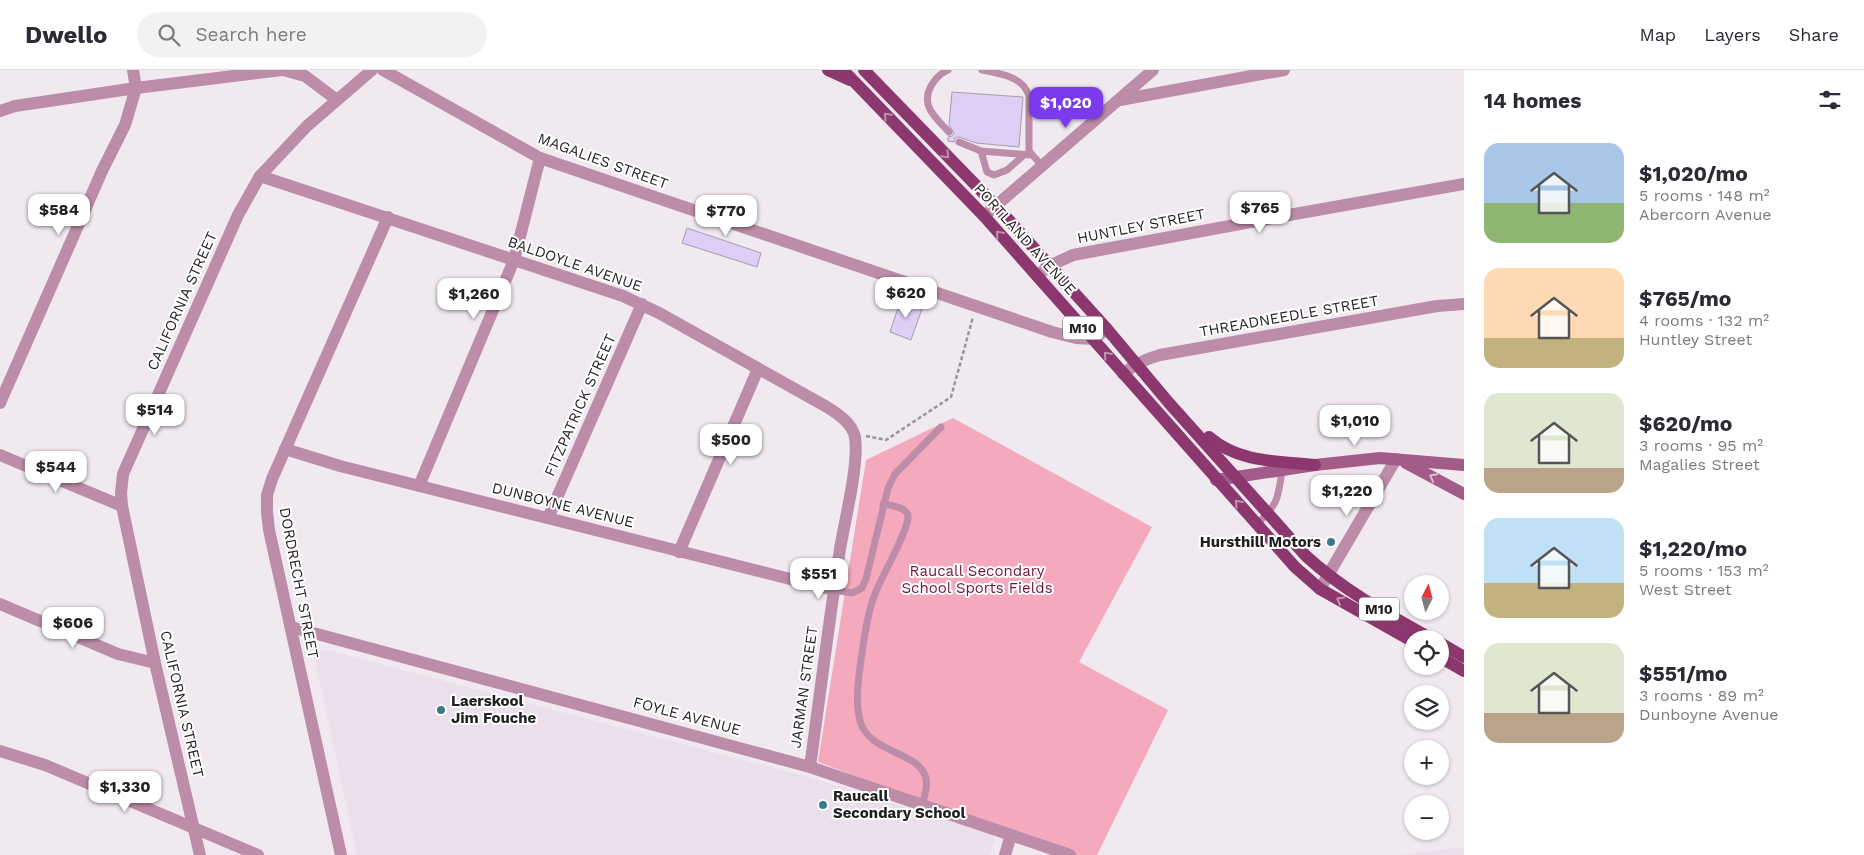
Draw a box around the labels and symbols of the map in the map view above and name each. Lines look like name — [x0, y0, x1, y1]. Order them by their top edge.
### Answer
pin: $1,020 — [1025, 87, 1107, 129]
one-way arrow — [884, 113, 893, 122]
street label: MAGALIES STREET — [535, 129, 671, 193]
one-way arrow — [940, 149, 949, 158]
street label: PORTLAND AVENUE — [970, 180, 1080, 298]
pin: $765 — [1230, 191, 1290, 234]
pin: $584 — [29, 194, 89, 236]
pin: $770 — [696, 194, 756, 237]
street label: HUNTLEY STREET — [1076, 205, 1206, 247]
street label: CALIFORNIA STREET — [143, 229, 221, 373]
one-way arrow — [996, 230, 1005, 239]
street label: BALDOYLE AVENUE — [505, 233, 645, 295]
pin: $620 — [876, 276, 936, 319]
pin: $1,260 — [433, 278, 515, 320]
street label: THREADNEEDLE STREET — [1198, 291, 1380, 341]
road number: M10 — [1063, 317, 1103, 340]
street label: FITZPATRICK STREET — [540, 331, 620, 479]
one-way arrow — [1104, 351, 1113, 360]
pin: $514 — [125, 394, 185, 436]
pin: $1,010 — [1314, 404, 1396, 447]
pin: $500 — [701, 424, 761, 466]
pin: $544 — [26, 450, 86, 493]
pin: $1,220 — [1306, 474, 1388, 517]
one-way arrow — [1429, 474, 1438, 484]
street label: DUNBOYNE AVENUE — [490, 479, 636, 531]
one-way arrow — [1234, 500, 1243, 509]
street label: DORDRECHT STREET — [276, 506, 322, 660]
place label: Hursthill Motors — [1200, 533, 1321, 551]
marker: Hursthill Motors — [1325, 536, 1337, 548]
pin: $551 — [789, 558, 849, 600]
park label: Raucall Secondary School Sports Fields — [901, 562, 1053, 597]
north arrow — [1404, 575, 1449, 620]
one-way arrow — [1336, 596, 1345, 606]
road number: M10 — [1359, 598, 1399, 620]
pin: $606 — [43, 606, 103, 649]
street label: JARMAN STREET — [787, 625, 821, 749]
street label: CALIFORNIA STREET — [156, 629, 208, 779]
place label: Laerskool Jim Fouche — [451, 692, 537, 727]
street label: FOYLE AVENUE — [631, 693, 743, 739]
marker: Laerskool Jim Fouche — [435, 704, 447, 716]
pin: $1,330 — [84, 770, 166, 813]
place label: Raucall Secondary School — [833, 787, 966, 822]
marker: Raucall Secondary School — [817, 799, 829, 811]

